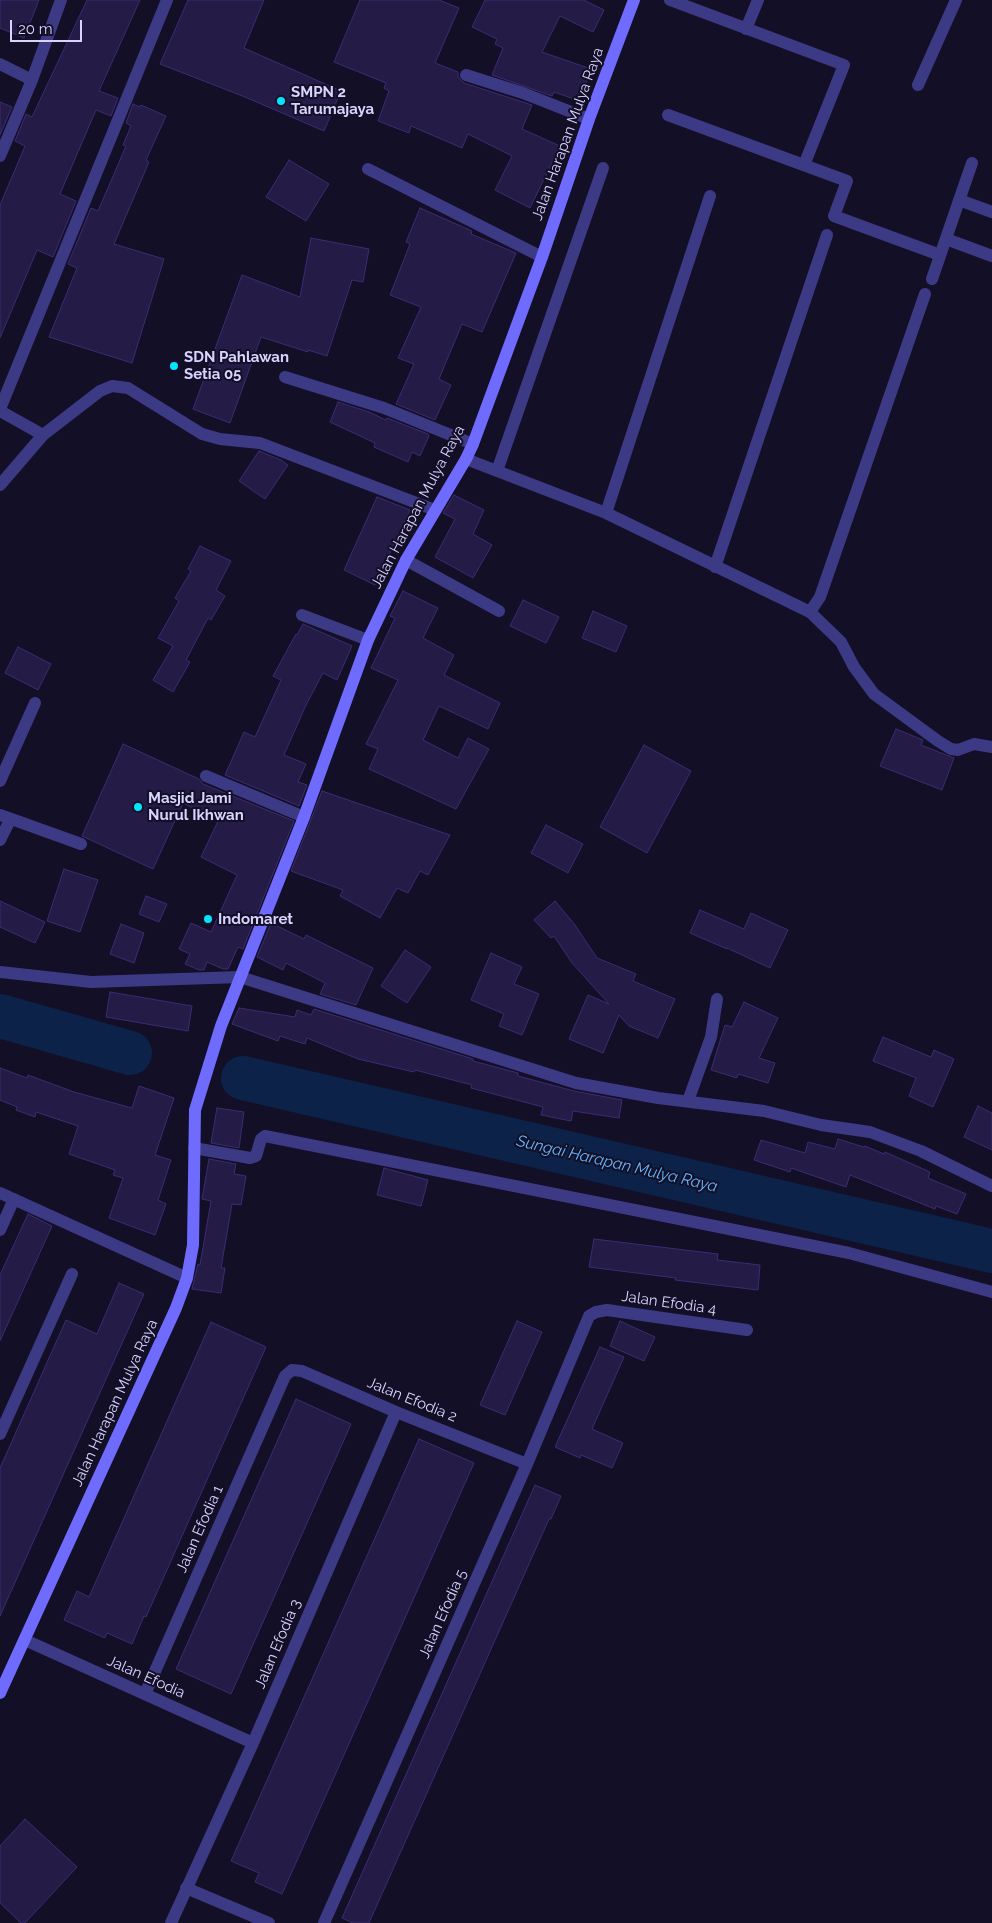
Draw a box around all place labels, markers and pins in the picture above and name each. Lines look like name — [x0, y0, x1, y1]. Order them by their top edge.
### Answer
place label: SMPN 2 Tarumajaya — [291, 83, 374, 118]
marker: SMPN 2 Tarumajaya — [275, 95, 287, 107]
place label: SDN Pahlawan Setia 05 — [184, 348, 289, 383]
marker: SDN Pahlawan Setia 05 — [168, 360, 180, 372]
place label: Masjid Jami Nurul Ikhwan — [148, 789, 244, 824]
marker: Masjid Jami Nurul Ikhwan — [132, 801, 144, 813]
place label: Indomaret — [218, 910, 293, 928]
marker: Indomaret — [202, 913, 214, 925]

